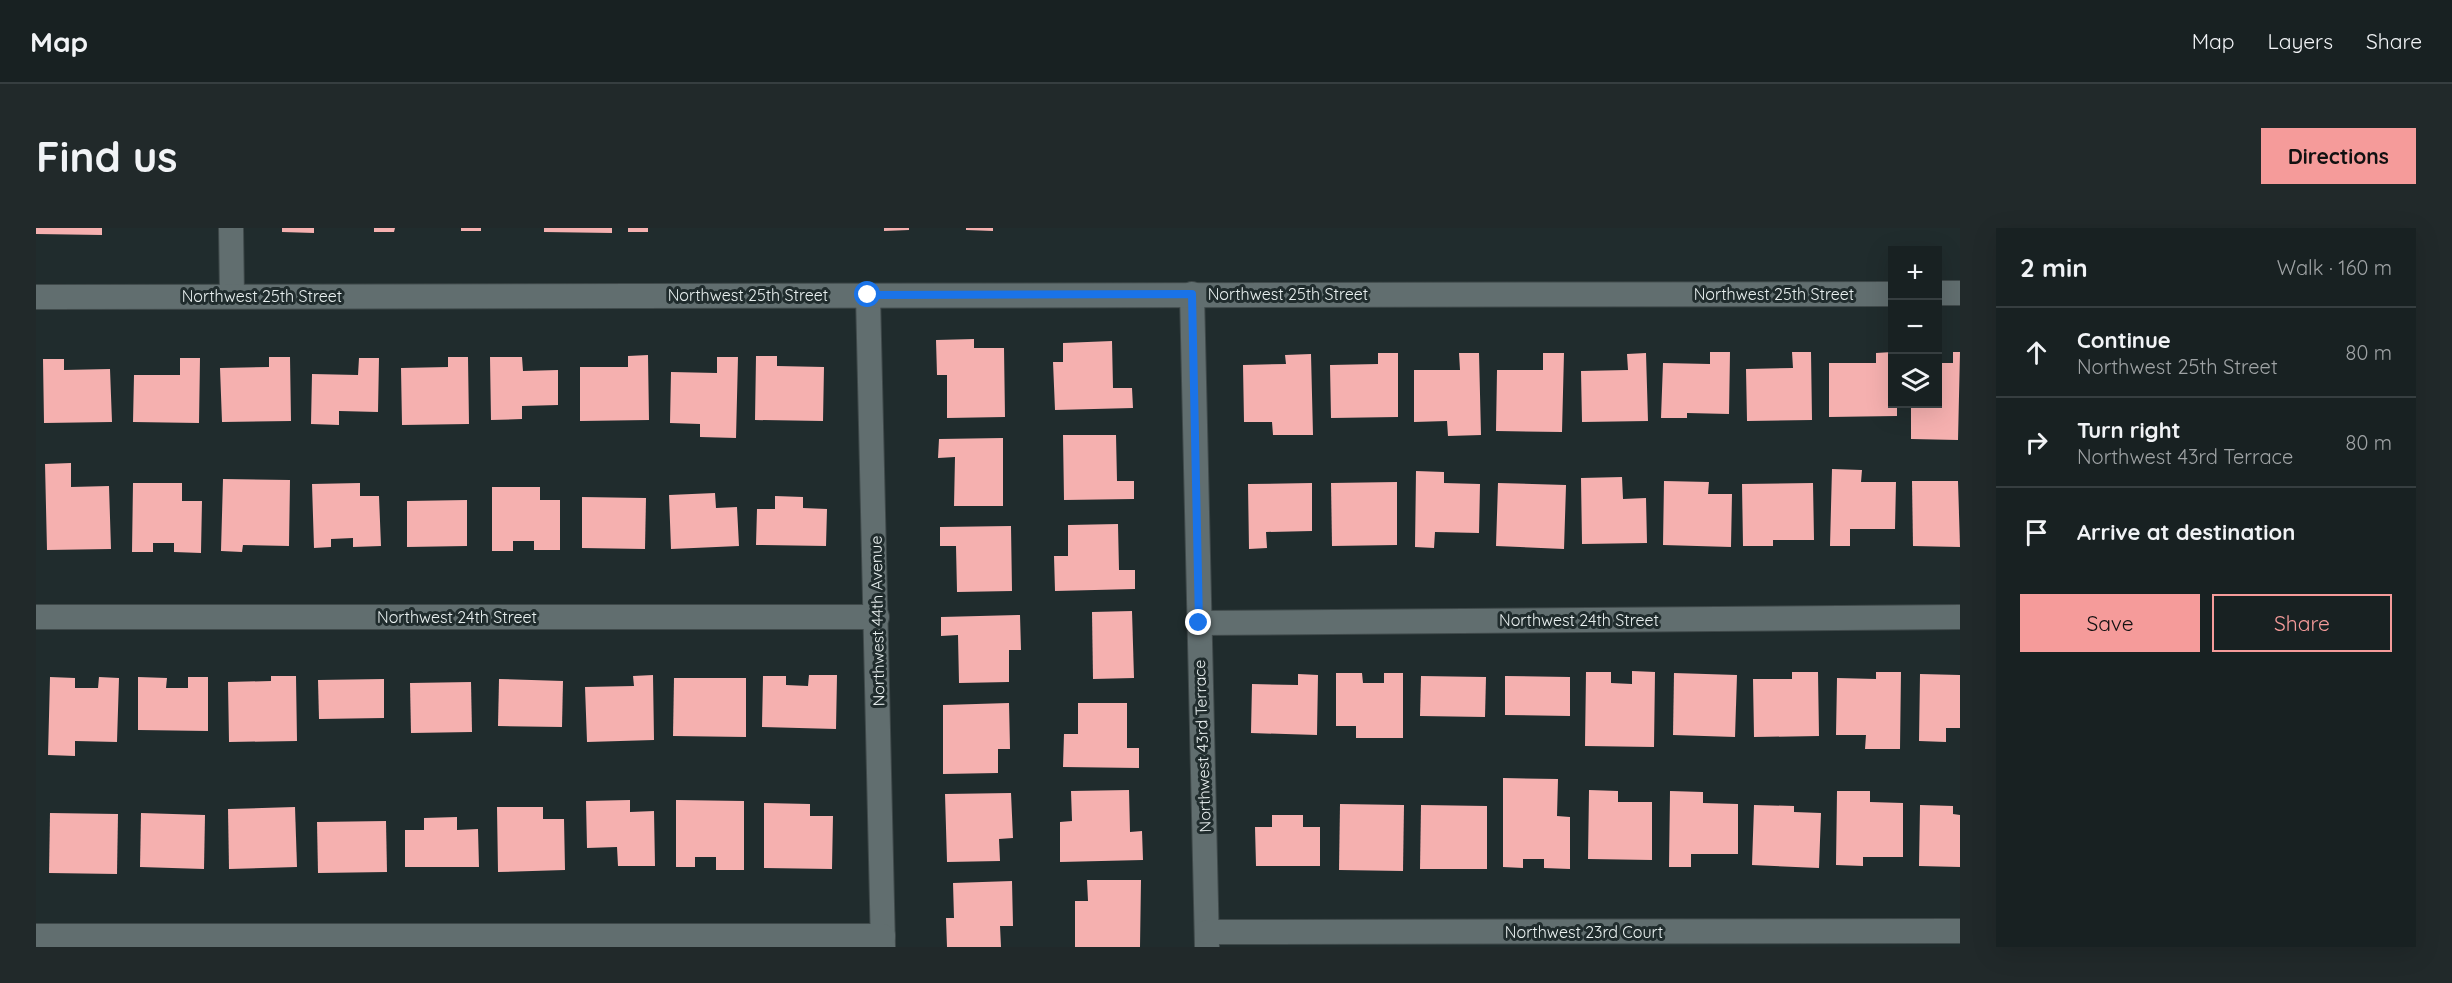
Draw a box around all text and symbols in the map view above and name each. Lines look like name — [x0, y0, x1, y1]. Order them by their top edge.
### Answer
text: Map — [30, 24, 88, 59]
text: Map — [2192, 28, 2235, 54]
text: Layers — [2268, 28, 2333, 54]
text: Share — [2366, 28, 2422, 54]
button: Directions — [2261, 128, 2416, 184]
text: Find us — [36, 130, 178, 183]
map controls — [1888, 246, 1942, 408]
button: + — [1888, 246, 1942, 300]
text: 2 min — [2020, 251, 2088, 284]
text: Walk · 160 m — [2277, 255, 2392, 280]
route start — [854, 281, 880, 307]
street label: Northwest 25th Street — [1208, 284, 1368, 304]
street label: Northwest 25th Street — [1694, 284, 1854, 304]
street label: Northwest 25th Street — [668, 285, 828, 305]
street label: Northwest 25th Street — [182, 286, 342, 306]
button: − — [1888, 300, 1942, 354]
text: Continue — [2077, 326, 2171, 354]
icon: ahead — [2020, 336, 2053, 369]
text: 80 m — [2346, 340, 2392, 365]
button: layers — [1888, 354, 1942, 408]
text: Northwest 25th Street — [2077, 354, 2278, 379]
text: Turn right — [2077, 416, 2181, 444]
icon: right — [2020, 426, 2053, 459]
text: 80 m — [2346, 430, 2392, 455]
text: Northwest 43rd Terrace — [2077, 444, 2293, 469]
icon: arrive — [2020, 516, 2053, 549]
text: Arrive at destination — [2077, 518, 2295, 546]
street label: Northwest 44th Avenue — [866, 535, 888, 707]
button: Save — [2020, 594, 2200, 652]
button: Share — [2212, 594, 2392, 652]
street label: Northwest 24th Street — [377, 607, 537, 627]
route end — [1185, 609, 1211, 635]
street label: Northwest 24th Street — [1499, 610, 1659, 630]
street label: Northwest 43rd Terrace — [1189, 659, 1215, 833]
street label: Northwest 23rd Court — [1505, 922, 1663, 942]

